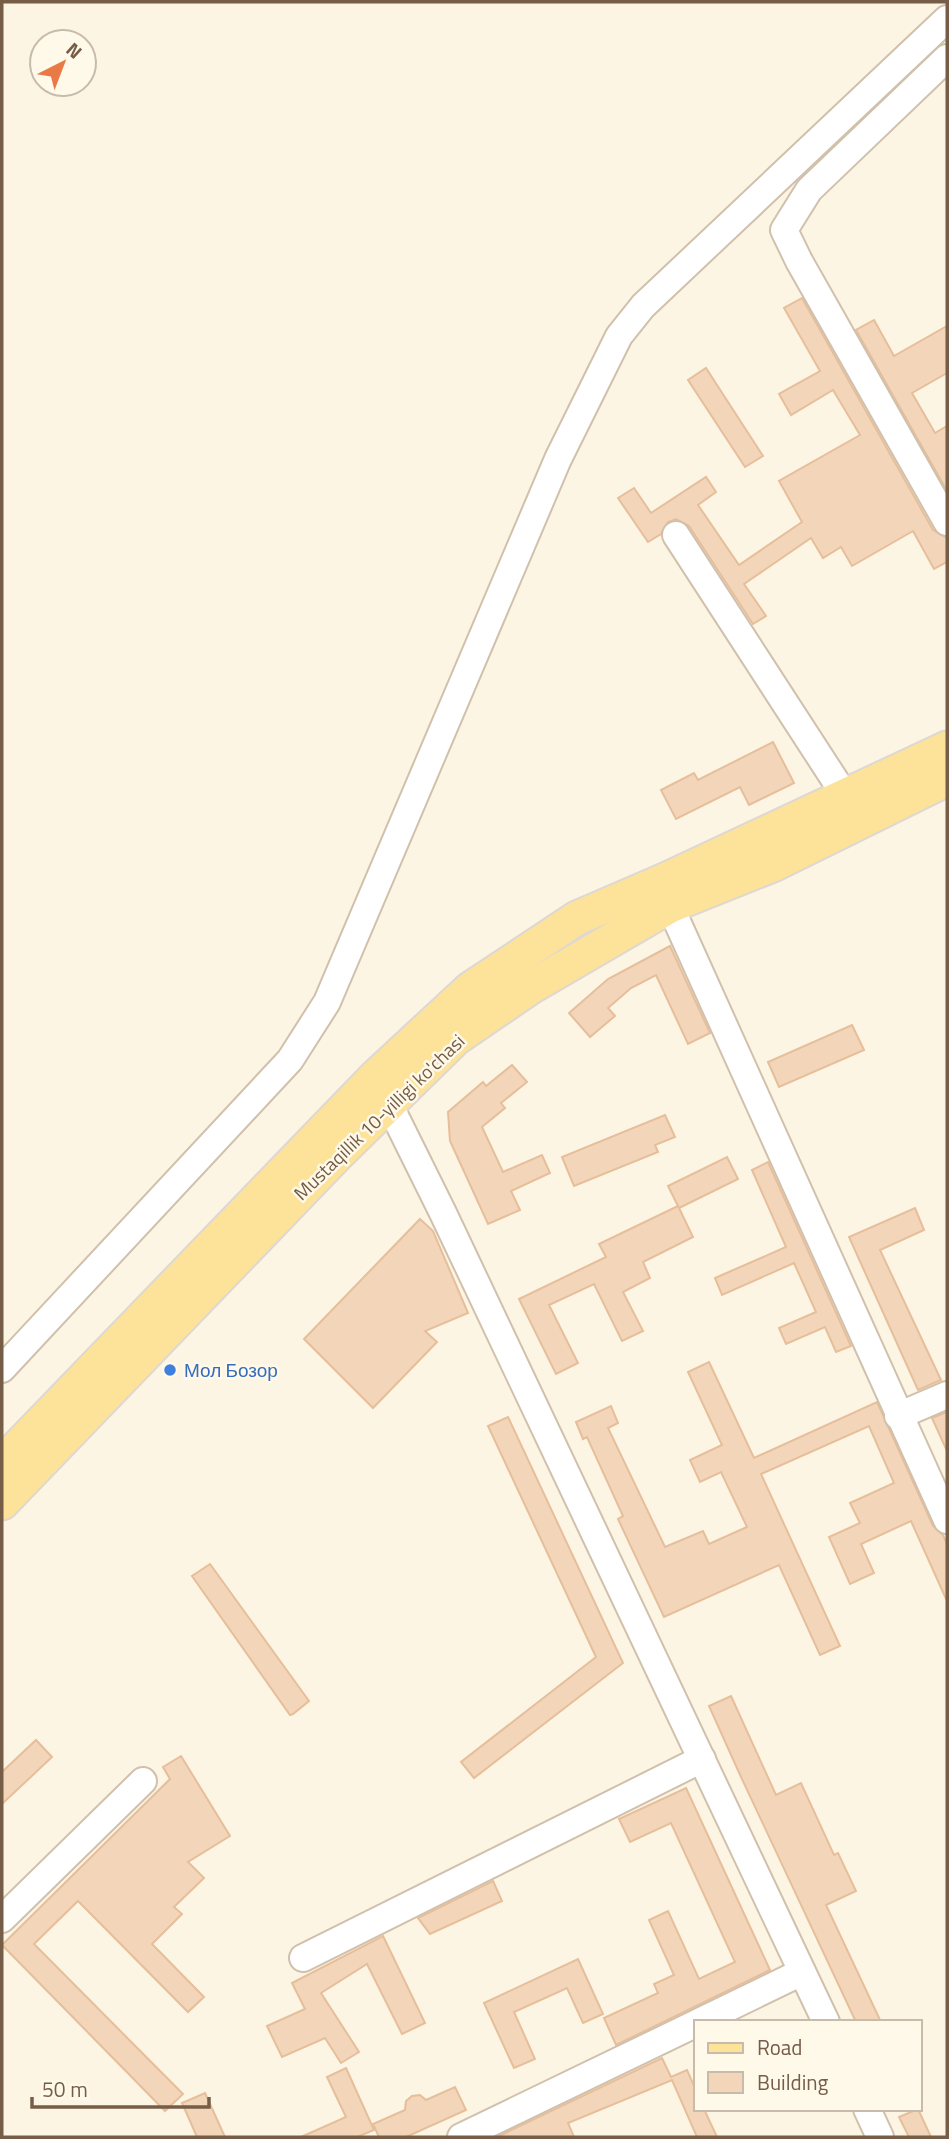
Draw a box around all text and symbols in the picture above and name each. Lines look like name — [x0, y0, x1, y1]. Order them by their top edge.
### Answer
north arrow — [28, 28, 98, 98]
text: N — [60, 35, 89, 65]
street label: Mustaqillik 10-yilligi ko'chasi — [286, 1027, 471, 1206]
place label: Мол Бозор — [184, 1355, 278, 1384]
marker: Мол Бозор — [162, 1362, 178, 1378]
legend — [694, 2020, 921, 2111]
text: Road — [757, 2031, 802, 2063]
scale bar — [32, 2066, 208, 2110]
text: Building — [757, 2066, 829, 2098]
text: 50 m — [42, 2073, 88, 2105]

